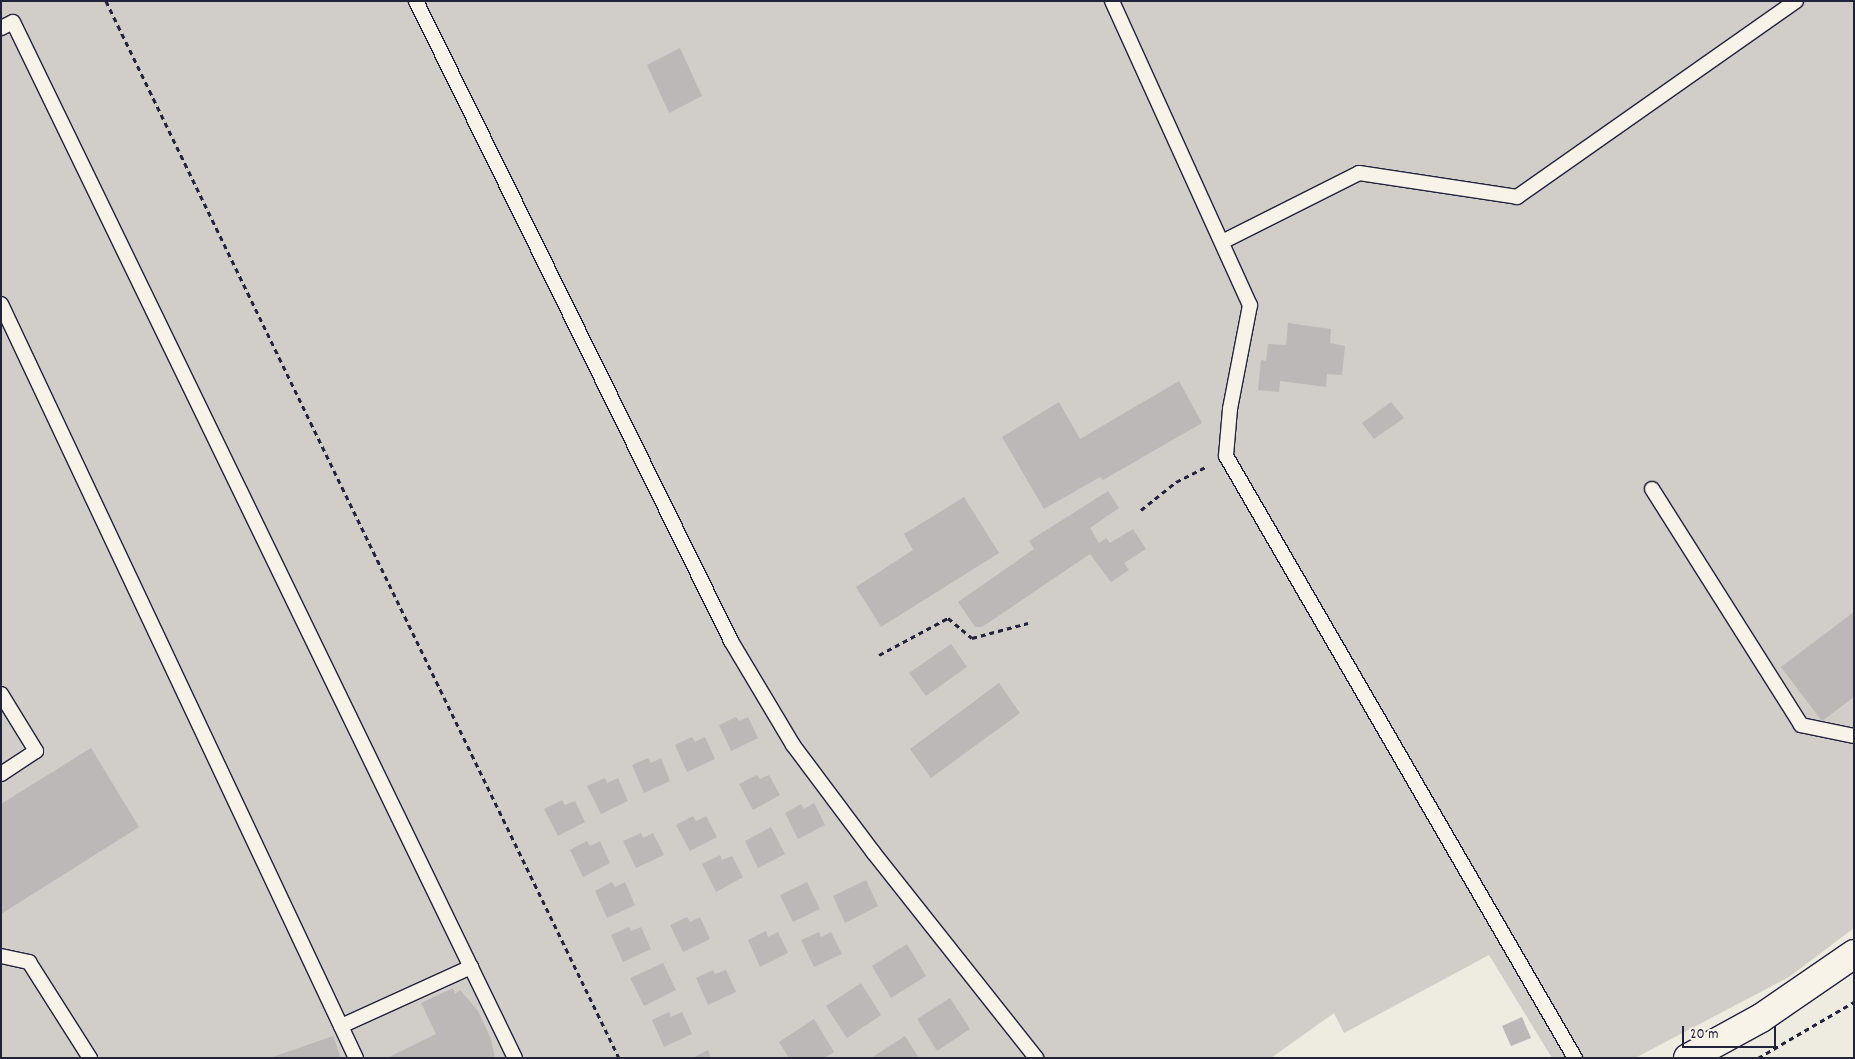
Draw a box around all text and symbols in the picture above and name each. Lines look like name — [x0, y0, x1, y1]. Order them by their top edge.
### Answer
scale bar — [1685, 1016, 1779, 1048]
text: 20 m — [1690, 1024, 1718, 1046]

